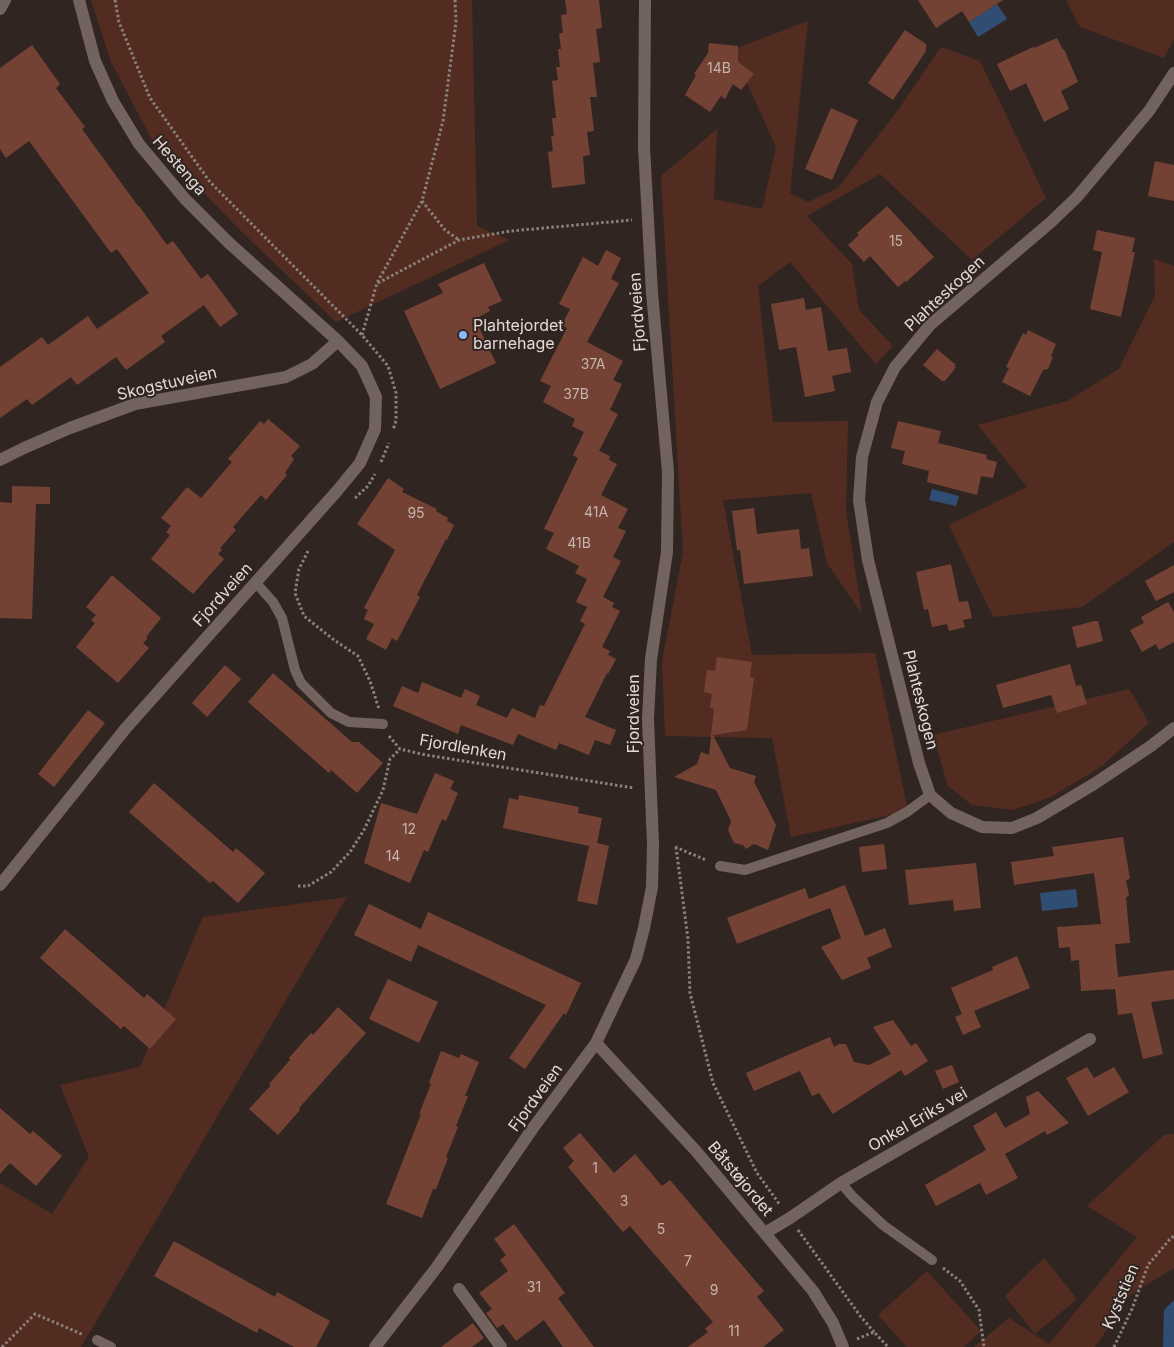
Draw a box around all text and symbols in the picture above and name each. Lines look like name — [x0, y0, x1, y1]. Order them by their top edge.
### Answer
house number: 14B — [707, 61, 731, 77]
street label: Hestenga — [148, 132, 210, 200]
house number: 15 — [889, 234, 903, 250]
street label: Plahteskogen — [901, 252, 989, 336]
street label: Fjordveien — [626, 272, 650, 352]
place label: Plahtejordet barnehage — [473, 316, 564, 354]
marker: Plahtejordet barnehage — [457, 329, 469, 341]
house number: 37A — [581, 357, 605, 373]
street label: Skogstuveien — [115, 363, 219, 405]
house number: 37B — [563, 387, 589, 403]
house number: 41A — [584, 505, 608, 521]
house number: 95 — [407, 506, 425, 522]
house number: 41B — [567, 536, 591, 552]
street label: Fjordveien — [189, 559, 257, 631]
street label: Plahteskogen — [898, 648, 942, 752]
street label: Fjordveien — [624, 674, 644, 754]
street label: Fjordlenken — [418, 731, 508, 765]
house number: 12 — [402, 822, 416, 838]
house number: 14 — [386, 849, 400, 865]
street label: Fjordveien — [505, 1060, 567, 1136]
street label: Onkel Eriks vei — [865, 1084, 971, 1156]
street label: Båtstøjordet — [703, 1138, 777, 1220]
house number: 1 — [592, 1161, 598, 1177]
house number: 3 — [620, 1194, 628, 1210]
house number: 5 — [657, 1222, 665, 1238]
house number: 7 — [684, 1254, 692, 1270]
street label: Kyststien — [1099, 1262, 1143, 1332]
house number: 31 — [527, 1280, 541, 1296]
house number: 9 — [710, 1283, 718, 1299]
house number: 11 — [728, 1324, 740, 1340]

